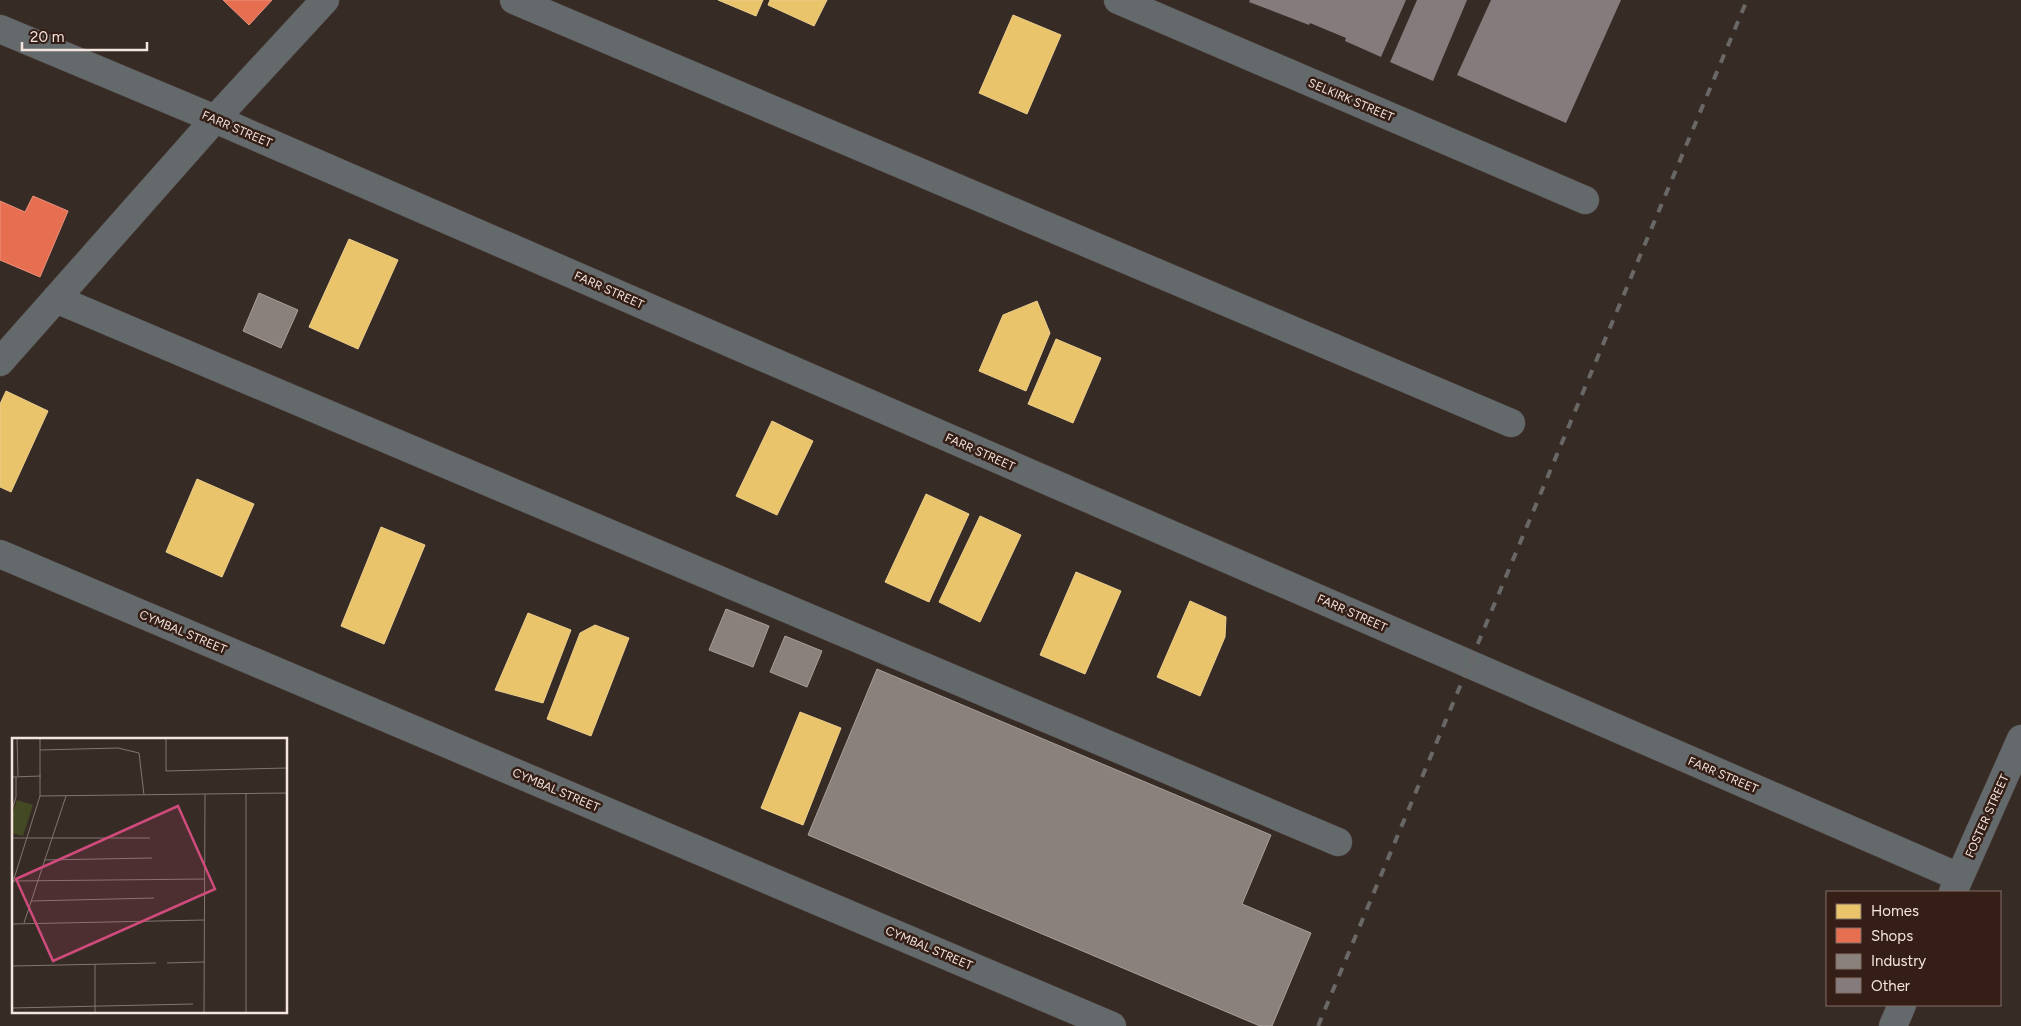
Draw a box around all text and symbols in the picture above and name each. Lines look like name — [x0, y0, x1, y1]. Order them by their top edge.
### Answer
scale bar — [22, 20, 148, 52]
text: 20 m — [30, 28, 64, 46]
street label: SELKIRK STREET — [1306, 76, 1396, 124]
street label: FARR STREET — [200, 108, 275, 150]
street label: FARR STREET — [572, 268, 646, 312]
street label: FARR STREET — [943, 430, 1017, 474]
street label: FARR STREET — [1315, 591, 1389, 635]
street label: CYMBAL STREET — [137, 607, 229, 657]
inset map — [12, 738, 288, 1014]
street label: FARR STREET — [1686, 754, 1761, 796]
street label: CYMBAL STREET — [510, 765, 602, 815]
street label: FOSTER STREET — [1962, 772, 2012, 860]
legend — [1826, 891, 2001, 1006]
text: Homes — [1871, 902, 1919, 920]
street label: CYMBAL STREET — [883, 923, 975, 973]
text: Shops — [1871, 927, 1913, 945]
text: Industry — [1871, 952, 1926, 970]
text: Other — [1871, 977, 1910, 995]

